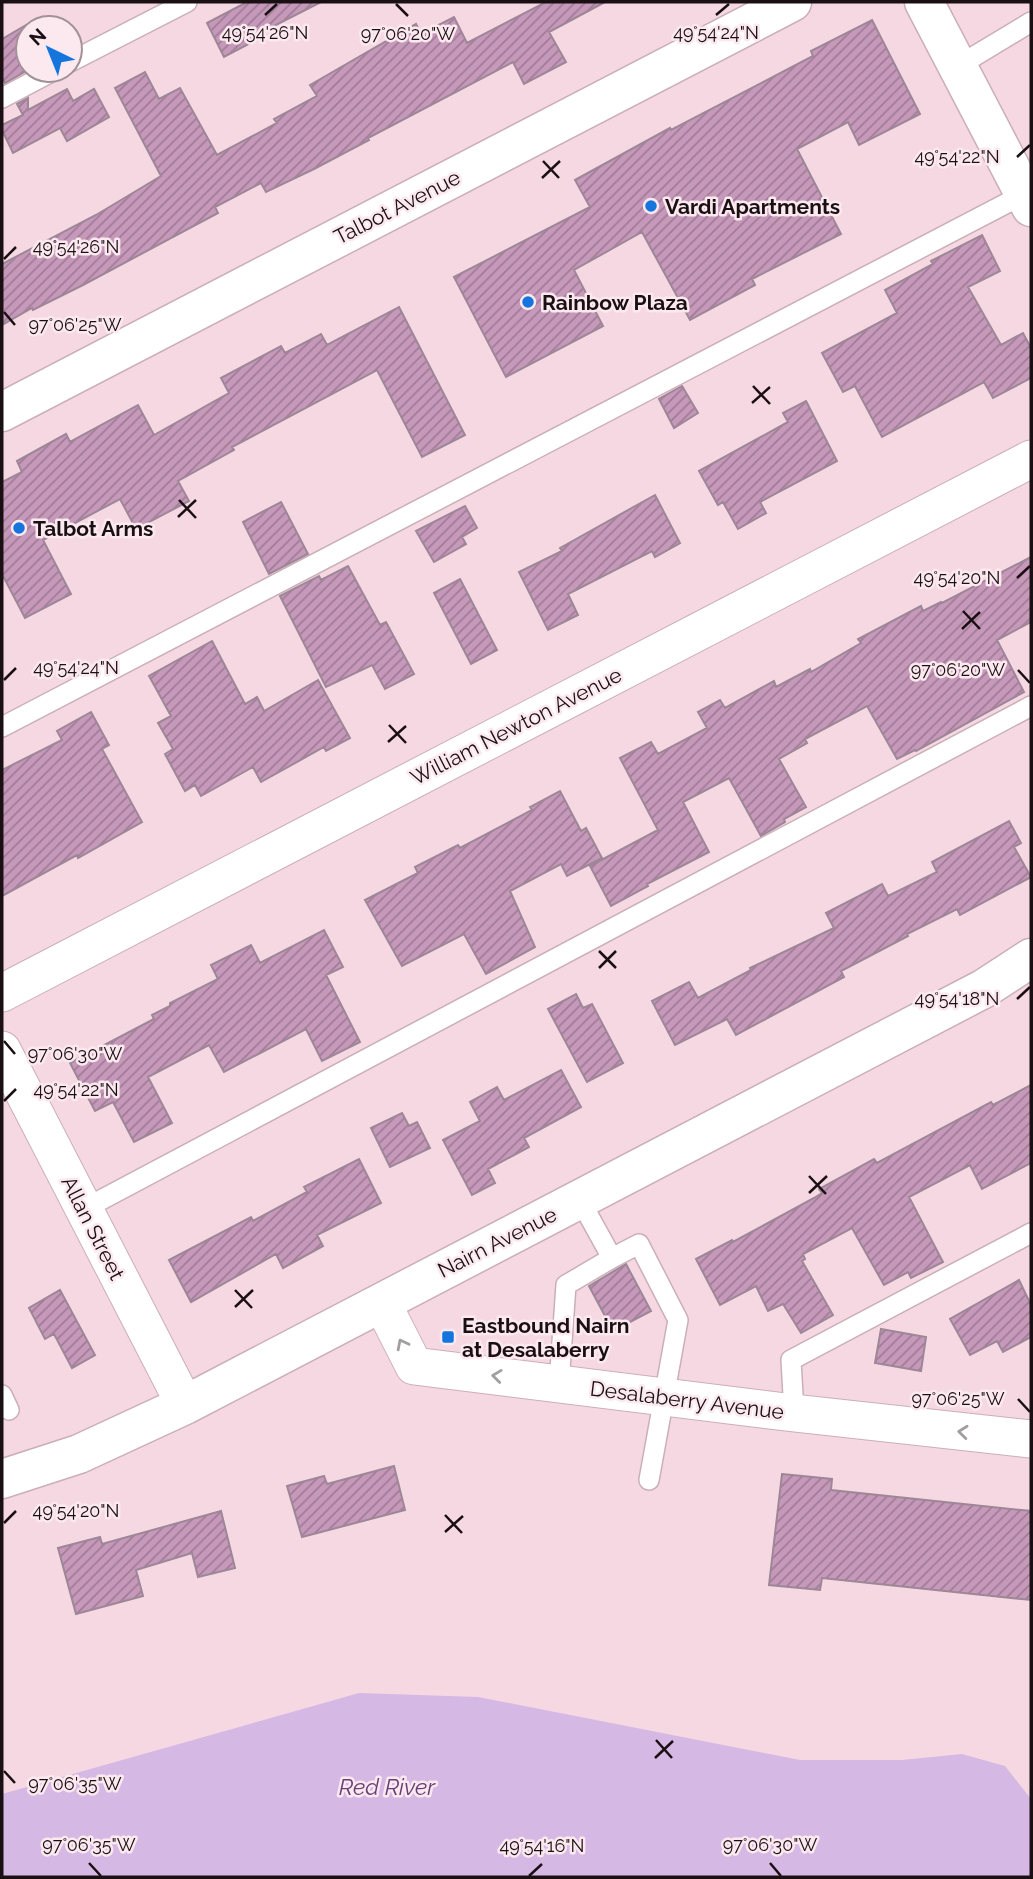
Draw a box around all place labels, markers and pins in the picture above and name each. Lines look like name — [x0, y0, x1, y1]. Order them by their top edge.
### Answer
place label: Vardi Apartments — [665, 194, 840, 219]
marker: Vardi Apartments — [643, 198, 659, 214]
place label: Rainbow Plaza — [542, 290, 688, 315]
marker: Rainbow Plaza — [520, 294, 536, 310]
place label: Talbot Arms — [33, 516, 153, 541]
marker: Talbot Arms — [11, 520, 27, 536]
place label: Eastbound Nairn at Desalaberry — [462, 1313, 629, 1362]
marker: Eastbound Nairn at Desalaberry — [440, 1329, 456, 1345]

